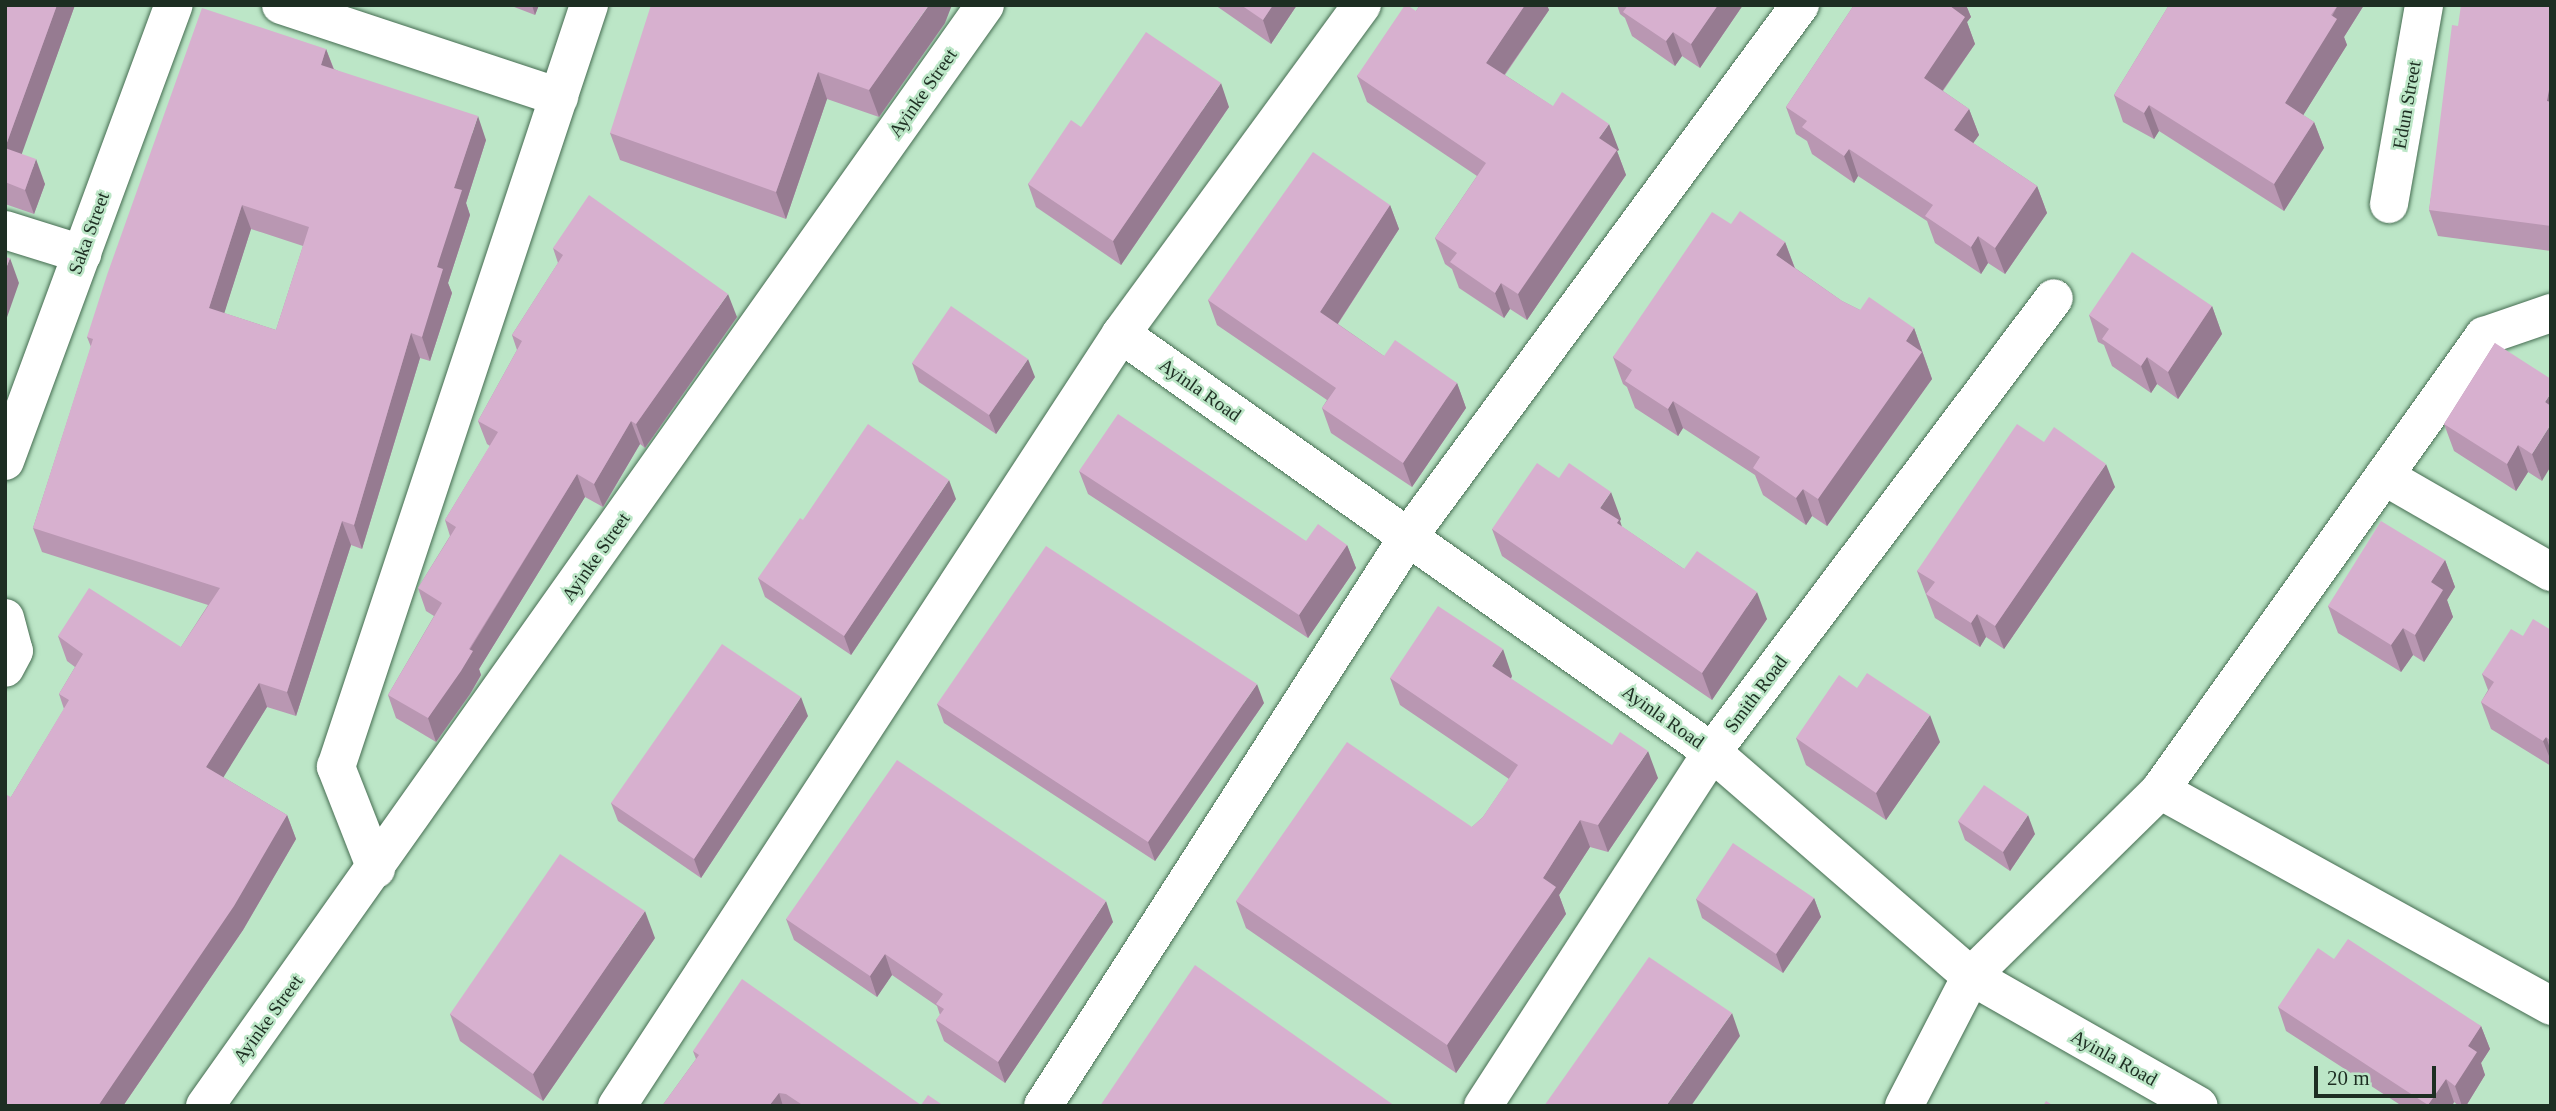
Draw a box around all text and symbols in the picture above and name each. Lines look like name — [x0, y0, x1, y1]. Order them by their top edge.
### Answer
street label: Ayinke Street — [884, 44, 962, 142]
street label: Edun Street — [2388, 59, 2426, 151]
street label: Saka Street — [64, 189, 114, 277]
street label: Ayinla Road — [1155, 353, 1245, 427]
street label: Ayinke Street — [557, 508, 635, 606]
street label: Smith Road — [1720, 651, 1792, 737]
street label: Ayinla Road — [1618, 680, 1708, 754]
street label: Ayinke Street — [228, 971, 308, 1067]
street label: Ayinla Road — [2067, 1025, 2161, 1091]
scale bar — [2318, 1052, 2440, 1096]
text: 20 m — [2327, 1066, 2370, 1090]

